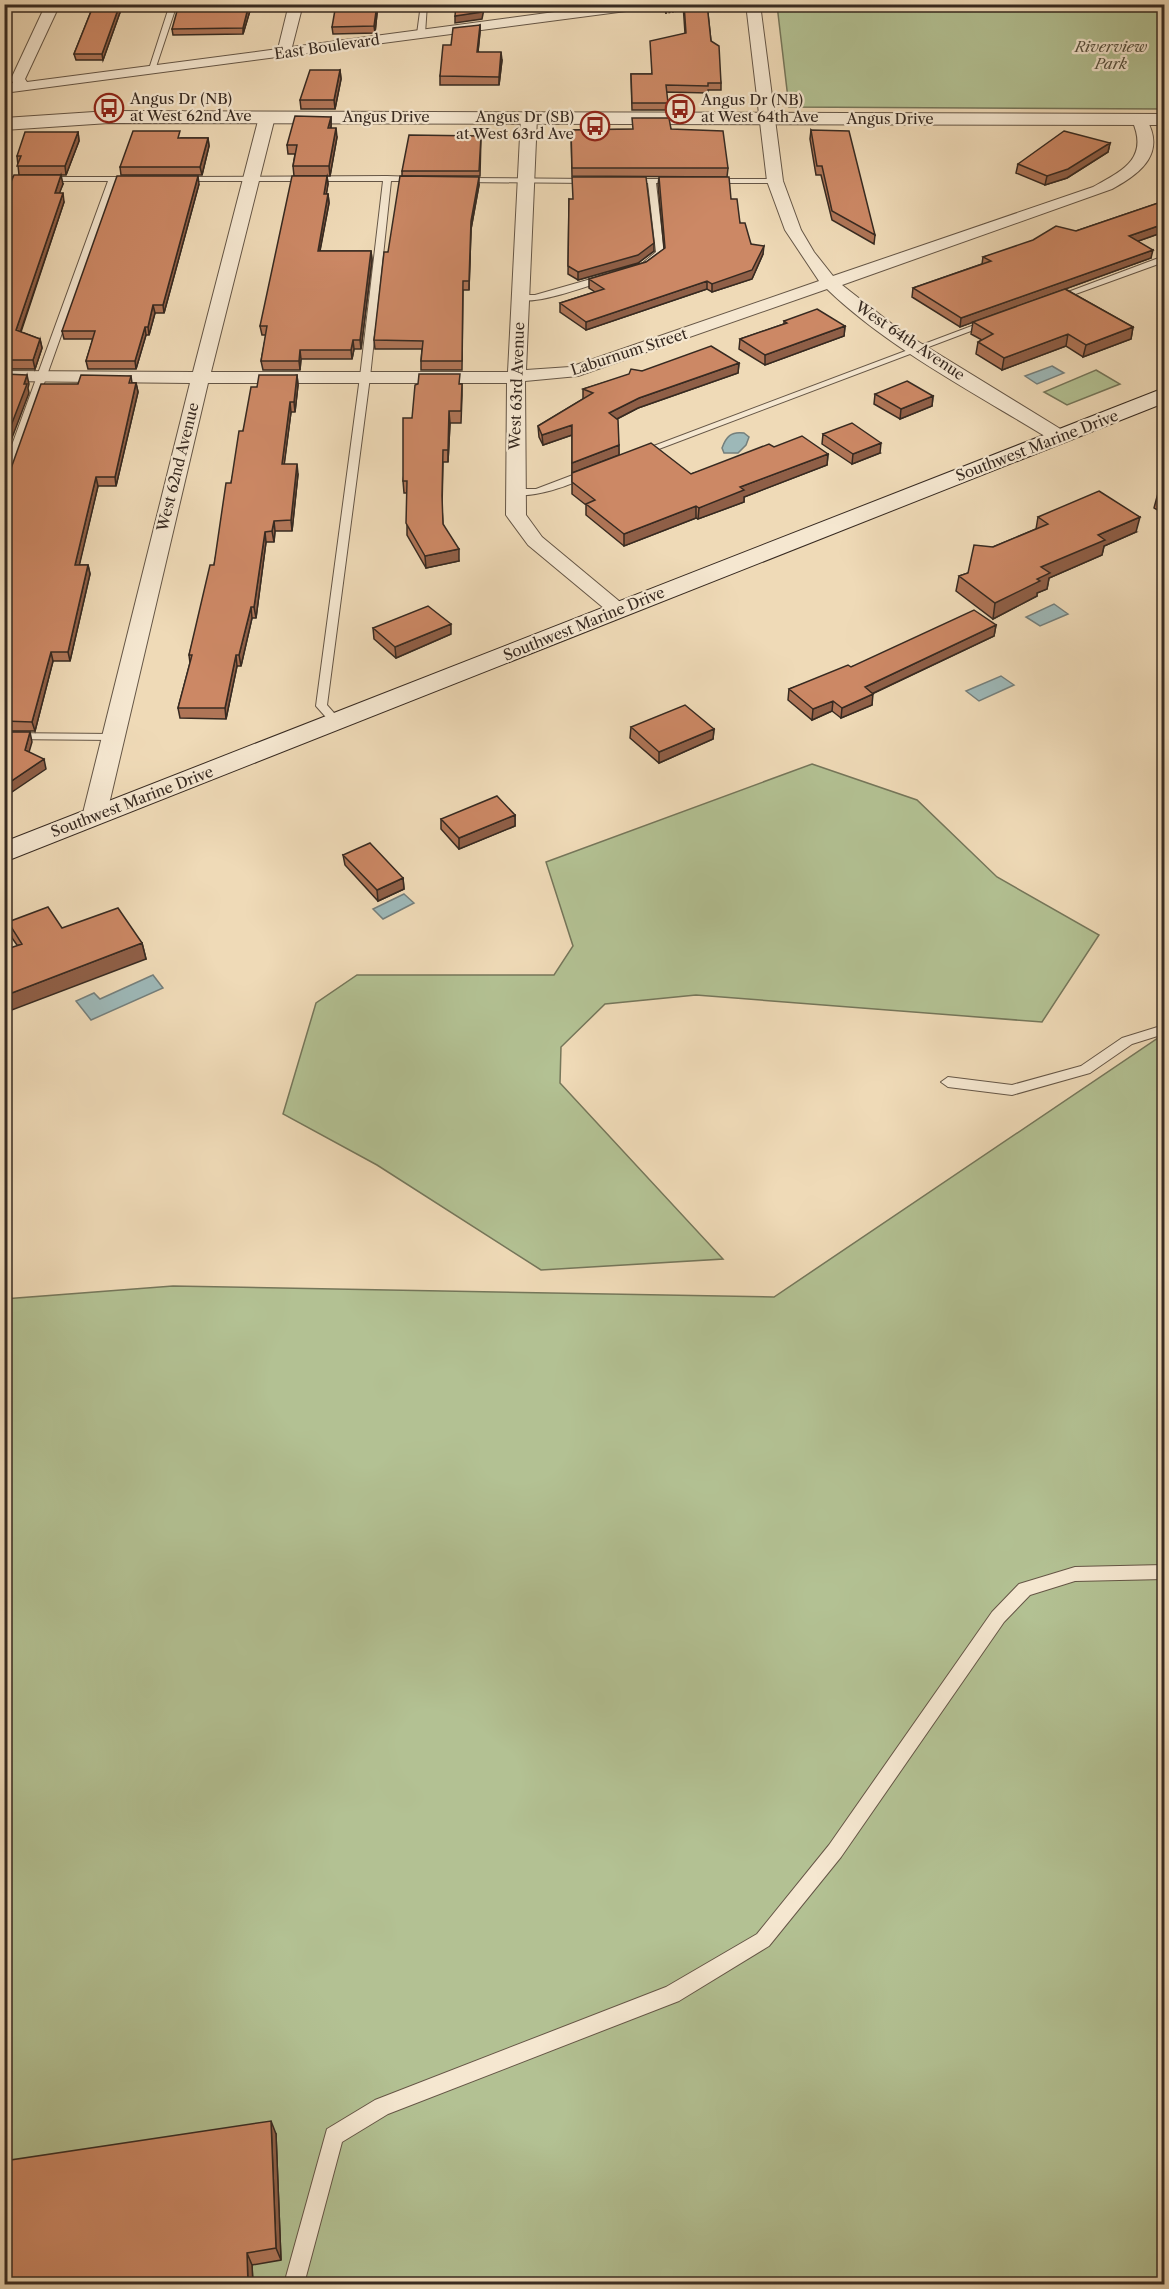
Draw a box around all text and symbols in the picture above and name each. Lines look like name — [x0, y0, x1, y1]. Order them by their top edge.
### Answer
street label: East Boulevard — [273, 30, 381, 63]
park label: Riverview Park — [1074, 37, 1148, 73]
place label: Angus Dr (NB) at West 62nd Ave — [129, 89, 252, 125]
place label: Angus Dr (NB) at West 64th Ave — [700, 90, 819, 126]
bus stop icon: Angus Dr (NB) at West 62nd Ave — [93, 92, 125, 124]
bus stop icon: Angus Dr (NB) at West 64th Ave — [664, 93, 696, 125]
street label: Angus Drive — [341, 107, 430, 126]
place label: Angus Dr (SB) at West 63rd Ave — [456, 107, 574, 143]
street label: Angus Drive — [845, 109, 934, 128]
bus stop icon: Angus Dr (SB) at West 63rd Ave — [579, 110, 611, 142]
street label: West 64th Avenue — [851, 296, 969, 384]
street label: West 63rd Avenue — [505, 322, 528, 451]
street label: Laburnum Street — [568, 324, 690, 379]
street label: West 62nd Avenue — [152, 401, 203, 534]
street label: Southwest Marine Drive — [953, 406, 1121, 485]
street label: Southwest Marine Drive — [500, 582, 667, 665]
street label: Southwest Marine Drive — [48, 762, 216, 841]

